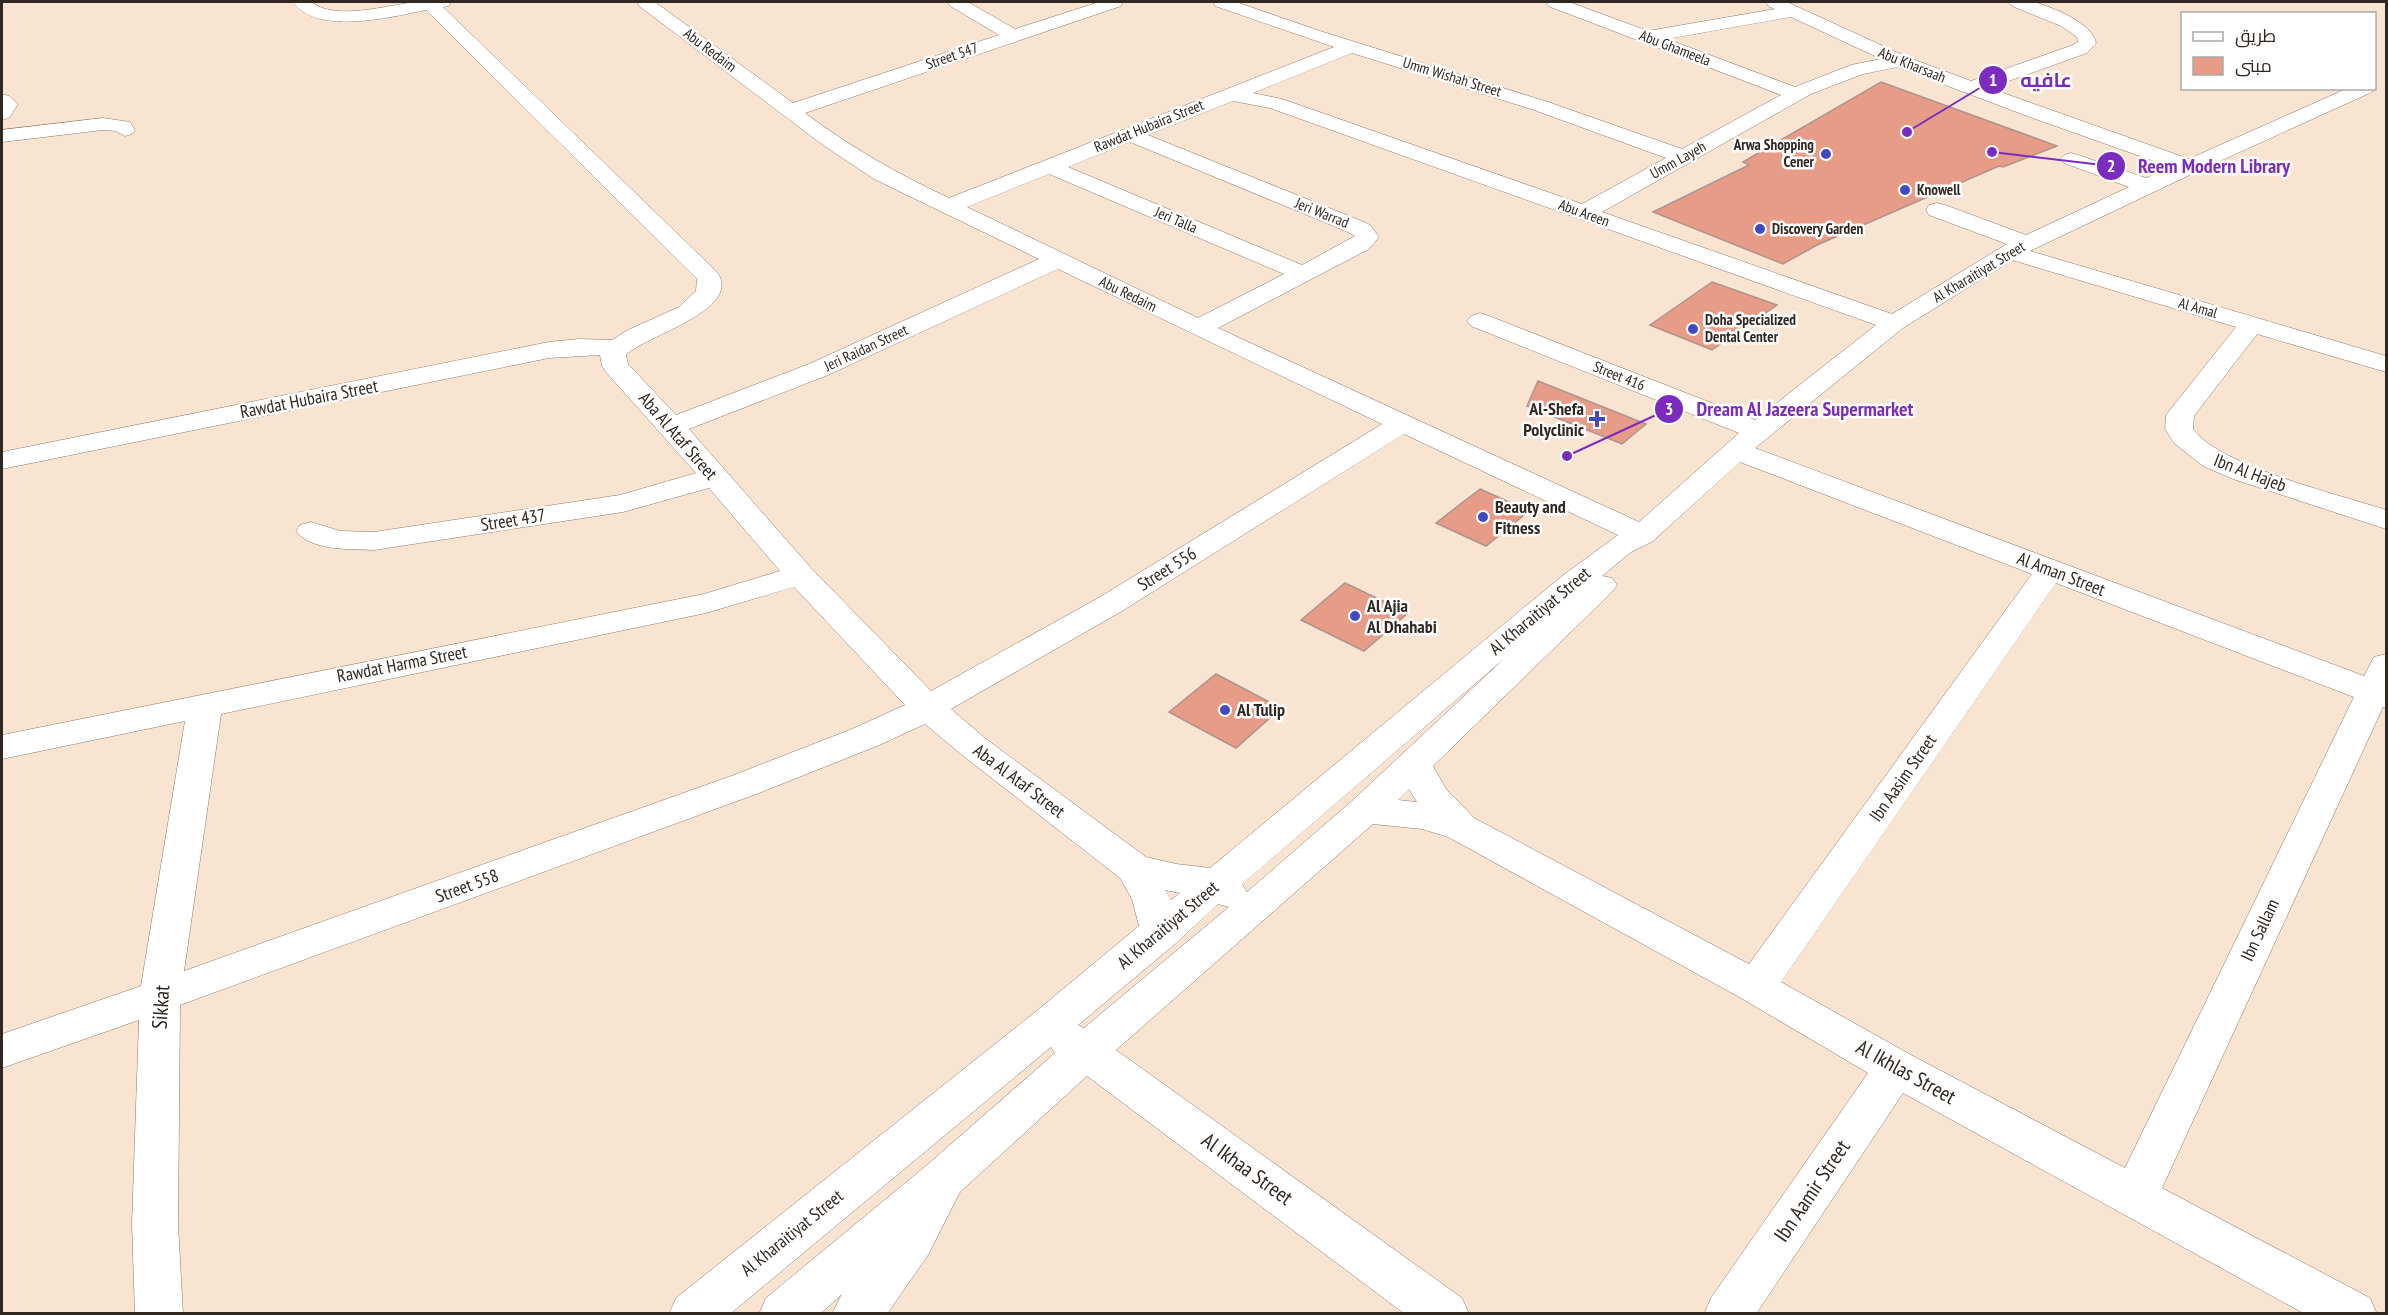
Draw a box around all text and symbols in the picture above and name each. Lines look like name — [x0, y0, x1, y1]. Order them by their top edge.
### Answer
legend — [2181, 12, 2376, 90]
street label: Abu Redaim — [680, 23, 741, 76]
text: طريق — [2235, 24, 2276, 48]
street label: Abu Ghameela — [1637, 25, 1714, 70]
street label: Street 547 — [923, 38, 981, 73]
street label: Abu Kharsaah — [1876, 42, 1949, 87]
street label: Umm Wishah Street — [1401, 53, 1504, 101]
text: مبنى — [2235, 54, 2272, 77]
callout: عافيه — [1978, 61, 2083, 99]
text: عافيه — [2020, 67, 2072, 93]
text: 1 — [1989, 68, 1997, 91]
street label: Rawdat Hubaira Street — [1091, 95, 1206, 156]
place label: Arwa Shopping Cener — [1733, 135, 1815, 171]
street label: Umm Layeh — [1646, 136, 1709, 183]
marker: Arwa Shopping Cener — [1819, 147, 1833, 161]
callout: Reem Modern Library — [2096, 147, 2302, 185]
text: Reem Modern Library — [2138, 153, 2291, 179]
text: 2 — [2107, 154, 2115, 177]
place label: Knowell — [1917, 180, 1961, 199]
marker: Knowell — [1898, 183, 1912, 197]
street label: Jeri Warrad — [1292, 193, 1352, 232]
street label: Abu Areen — [1556, 195, 1612, 231]
street label: Jeri Talla — [1151, 202, 1200, 237]
place label: Discovery Garden — [1772, 219, 1864, 238]
marker: Discovery Garden — [1753, 222, 1767, 236]
street label: Al Kharaitiyat Street — [1929, 237, 2028, 307]
street label: Abu Redaim — [1096, 272, 1160, 316]
street label: Al Amal — [2176, 293, 2220, 322]
place label: Doha Specialized Dental Center — [1705, 310, 1796, 346]
street label: Jeri Raidan Street — [820, 320, 911, 376]
marker: Doha Specialized Dental Center — [1686, 322, 1700, 336]
street label: Street 416 — [1590, 357, 1648, 395]
street label: Rawdat Hubaira Street — [238, 374, 380, 423]
street label: Aba Al Ataf Street — [634, 387, 723, 484]
callout: Dream Al Jazeera Supermarket — [1654, 390, 1926, 428]
text: Dream Al Jazeera Supermarket — [1697, 396, 1914, 422]
place label: Al-Shefa Polyclinic — [1523, 397, 1585, 441]
text: 3 — [1665, 397, 1673, 420]
marker: Al-Shefa Polyclinic — [1588, 410, 1606, 428]
street label: Ibn Al Hajeb — [2211, 448, 2290, 497]
place label: Beauty and Fitness — [1495, 495, 1566, 539]
street label: Street 437 — [479, 503, 547, 536]
marker: Beauty and Fitness — [1476, 510, 1490, 524]
street label: Street 556 — [1133, 541, 1201, 596]
street label: Al Aman Street — [2014, 546, 2108, 601]
street label: Al Kharaitiyat Street — [1484, 561, 1595, 660]
place label: Al Ajia Al Dhahabi — [1366, 594, 1437, 638]
marker: Al Ajia Al Dhahabi — [1348, 609, 1362, 623]
street label: Rawdat Harma Street — [335, 640, 469, 687]
place label: Al Tulip — [1236, 698, 1285, 721]
marker: Al Tulip — [1218, 703, 1232, 717]
street label: Ibn Aasim Street — [1864, 729, 1941, 826]
street label: Aba Al Ataf Street — [969, 739, 1070, 823]
street label: Street 558 — [432, 864, 501, 908]
street label: Al Kharaitiyat Street — [1112, 875, 1223, 974]
street label: Ibn Sallam — [2235, 895, 2284, 965]
street label: Sikkat — [145, 984, 176, 1030]
street label: Al Ikhlas Street — [1852, 1033, 1961, 1110]
street label: Al Ikhaa Street — [1196, 1126, 1298, 1211]
street label: Ibn Aamir Street — [1768, 1134, 1856, 1247]
street label: Al Kharaitiyat Street — [736, 1184, 848, 1281]

